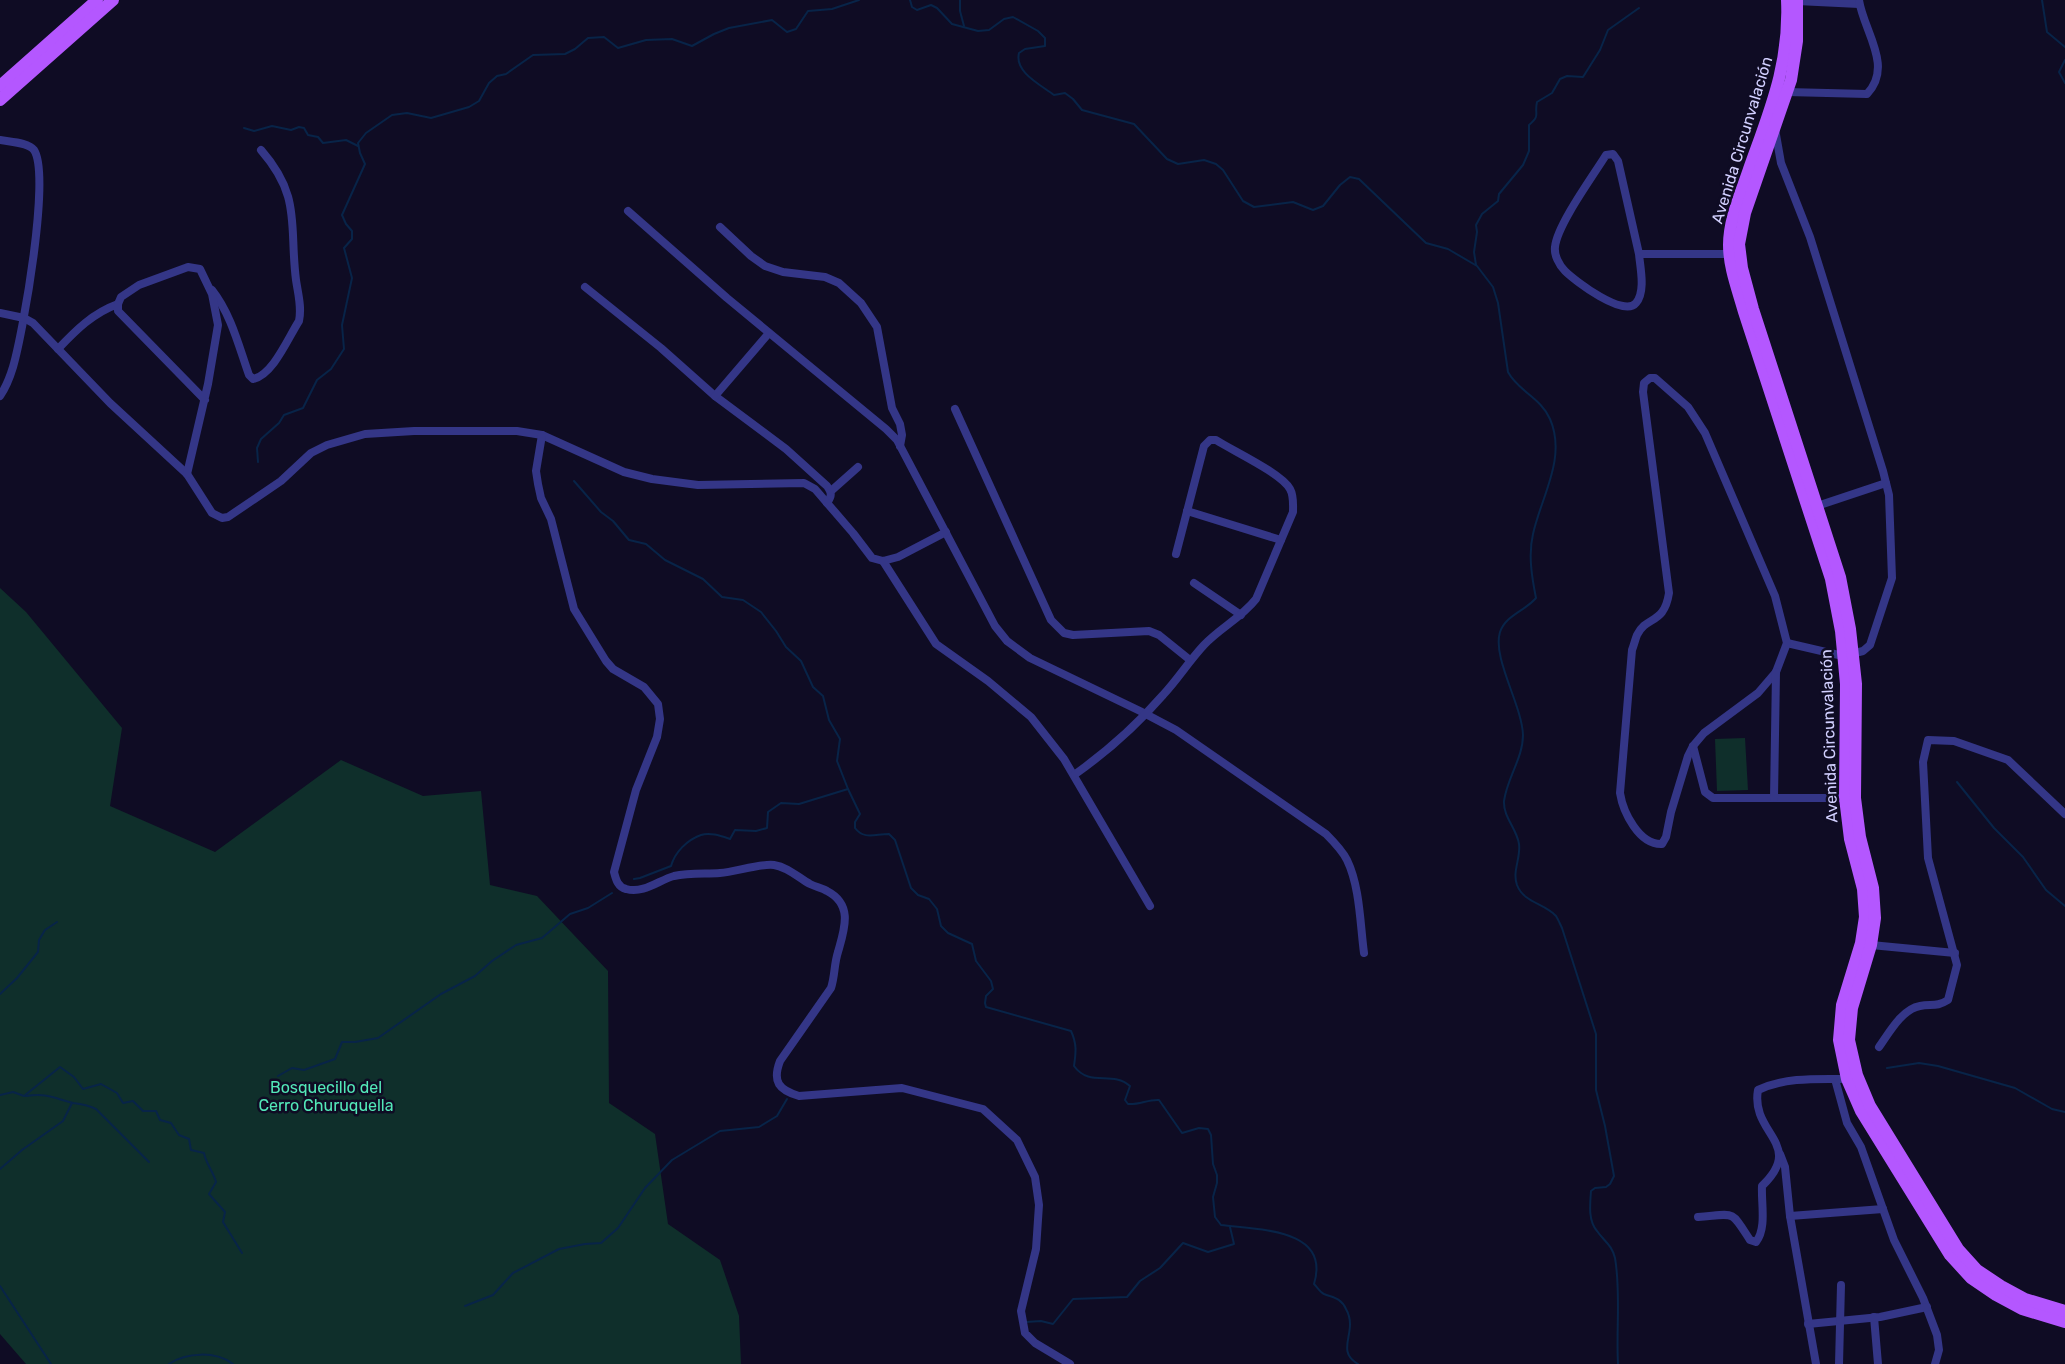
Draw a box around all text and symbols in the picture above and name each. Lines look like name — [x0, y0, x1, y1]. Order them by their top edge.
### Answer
street label: Avenida Circunvalación — [1708, 54, 1776, 226]
street label: Avenida Circunvalación — [1816, 649, 1842, 823]
park label: Bosquecillo del Cerro Churuquella — [258, 1078, 394, 1115]

